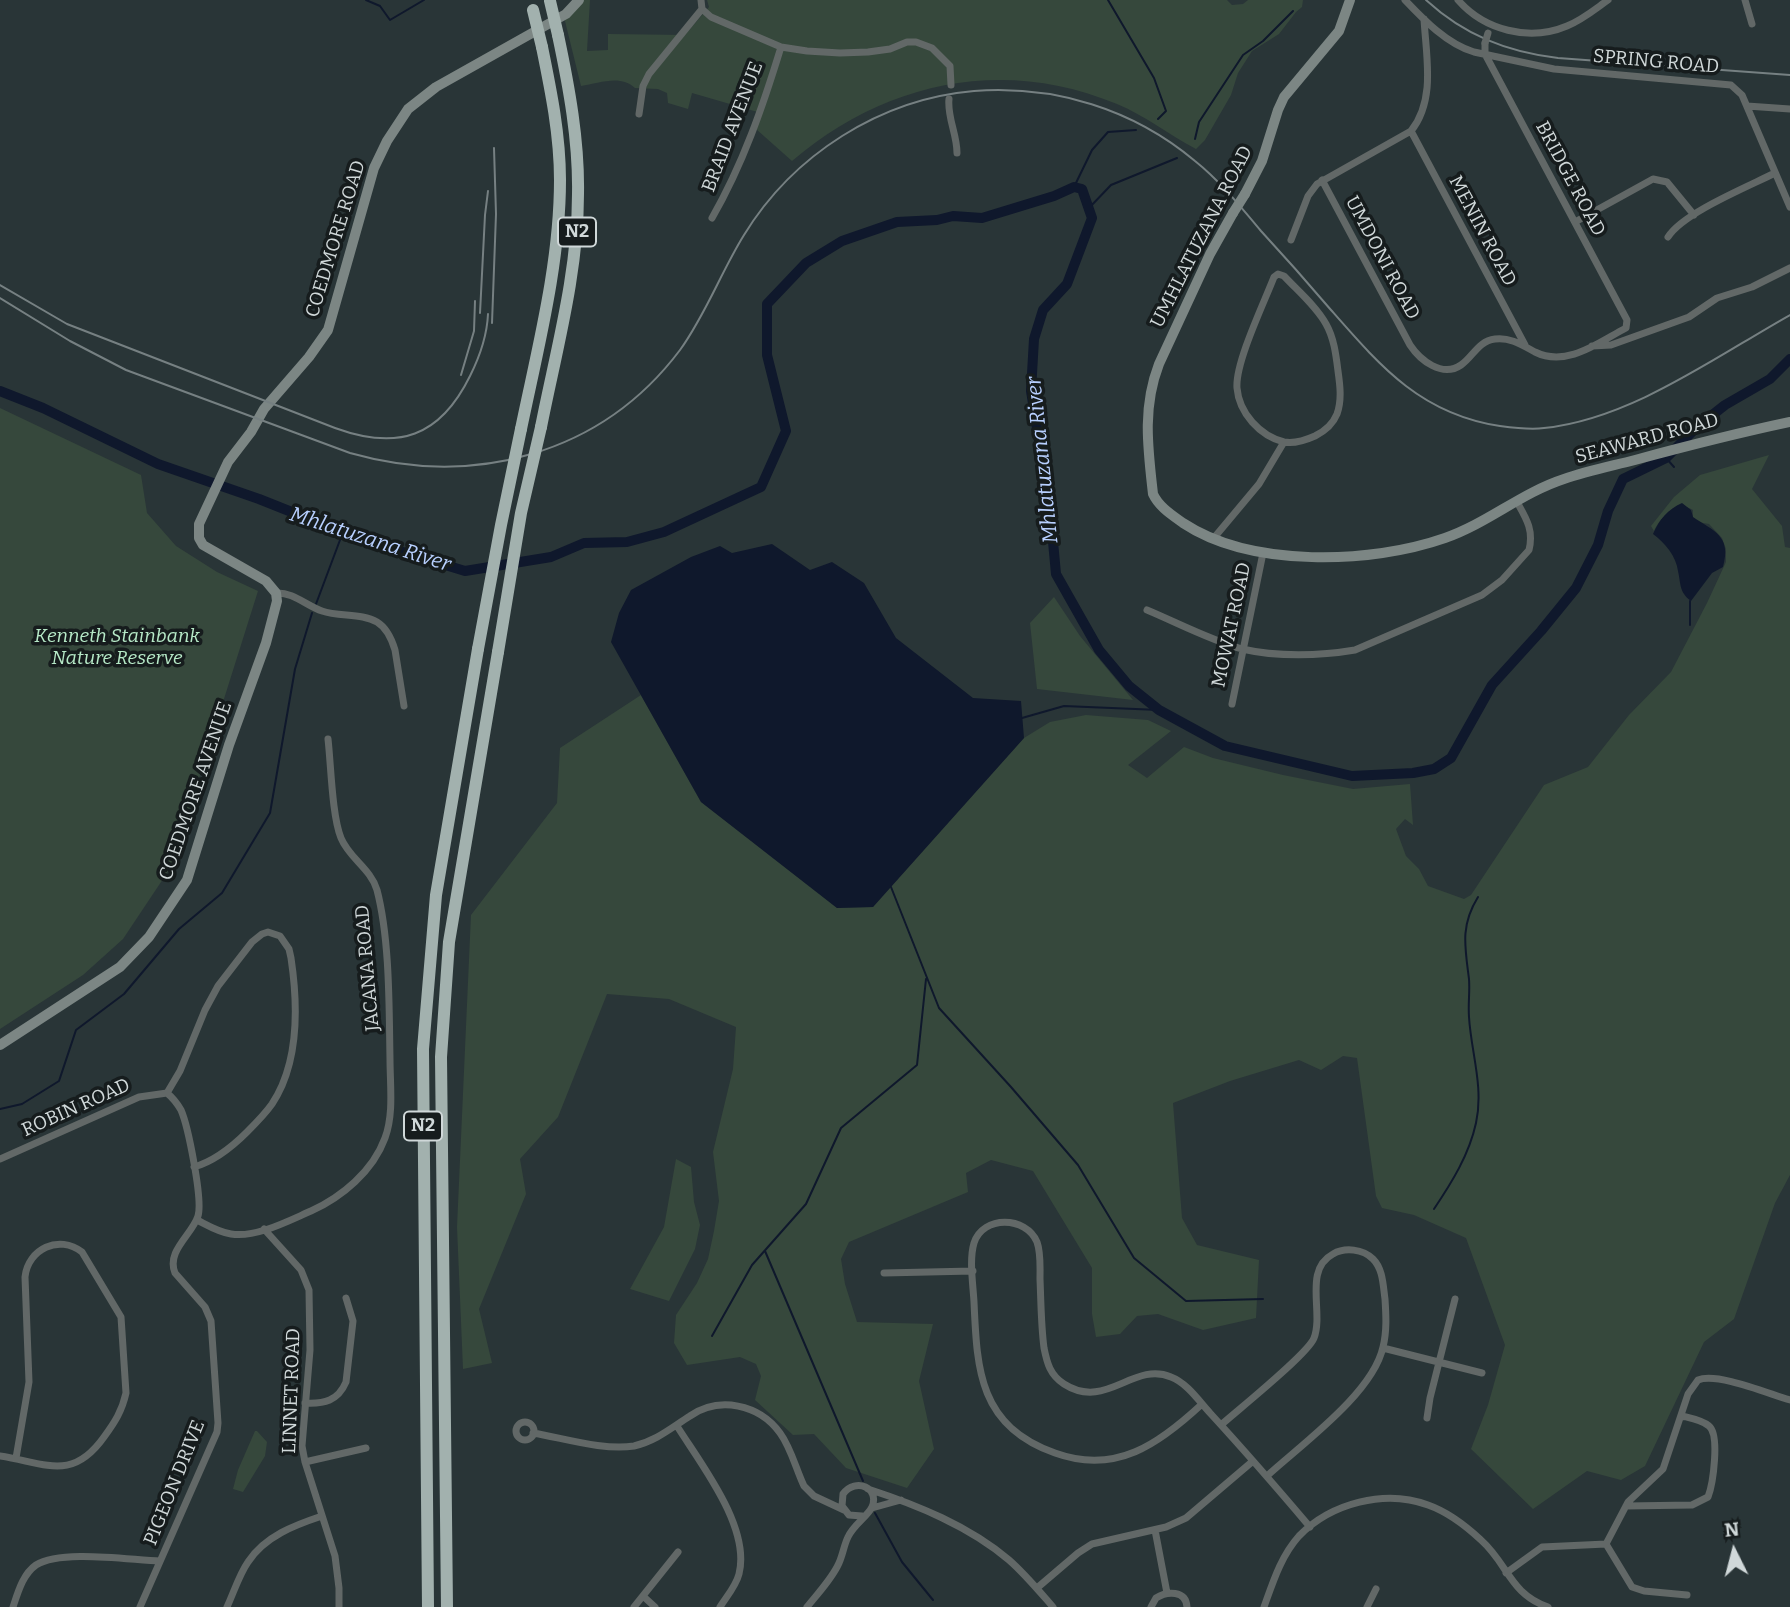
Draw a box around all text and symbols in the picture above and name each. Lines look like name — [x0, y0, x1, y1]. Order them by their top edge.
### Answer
street label: SPRING ROAD — [1592, 45, 1720, 79]
street label: BRAID AVENUE — [698, 58, 768, 196]
street label: BRIDGE ROAD — [1530, 118, 1610, 240]
street label: UMHLATUZANA ROAD — [1146, 142, 1258, 332]
street label: COEDMORE ROAD — [301, 158, 371, 320]
street label: MENIN ROAD — [1443, 172, 1521, 290]
street label: UMDONI ROAD — [1340, 192, 1424, 324]
road number: N2 — [558, 218, 596, 246]
water label: Mhlatuzana River — [1022, 375, 1064, 545]
street label: SEAWARD ROAD — [1573, 409, 1721, 469]
water label: Mhlatuzana River — [286, 502, 454, 578]
street label: MOWAT ROAD — [1208, 560, 1256, 690]
park label: Kenneth Stainbank Nature Reserve — [34, 626, 200, 670]
street label: COEDMORE AVENUE — [155, 699, 237, 883]
street label: JACANA ROAD — [351, 904, 385, 1032]
street label: ROBIN ROAD — [18, 1074, 134, 1142]
road number: N2 — [404, 1112, 442, 1140]
street label: LINNET ROAD — [278, 1328, 306, 1454]
street label: PIGEON DRIVE — [140, 1417, 210, 1549]
north arrow — [1699, 1516, 1769, 1586]
text: N — [1723, 1517, 1740, 1542]

